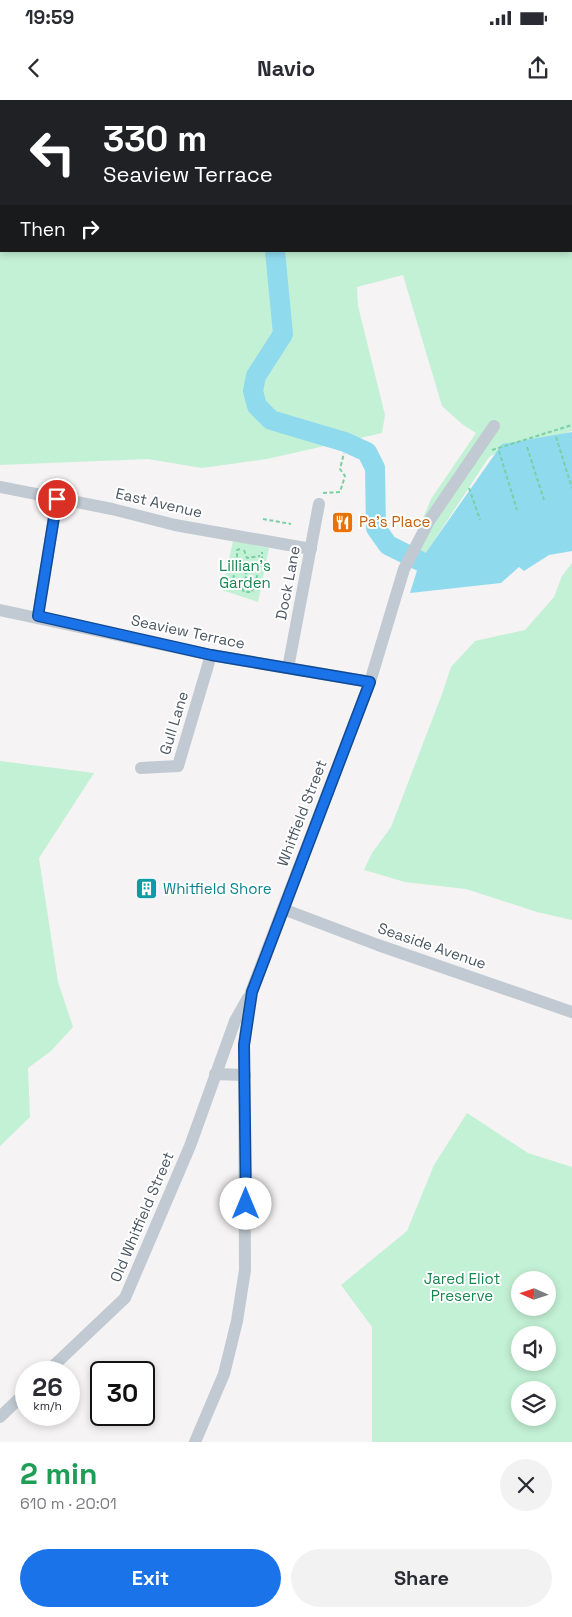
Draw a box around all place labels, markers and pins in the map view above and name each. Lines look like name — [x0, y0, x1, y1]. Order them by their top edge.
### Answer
pin — [36, 478, 78, 520]
restaurant icon: Pa's Place — [331, 510, 355, 534]
place label: Pa's Place — [359, 512, 431, 531]
building icon: Whitfield Shore — [135, 877, 159, 901]
place label: Whitfield Shore — [163, 879, 272, 898]

